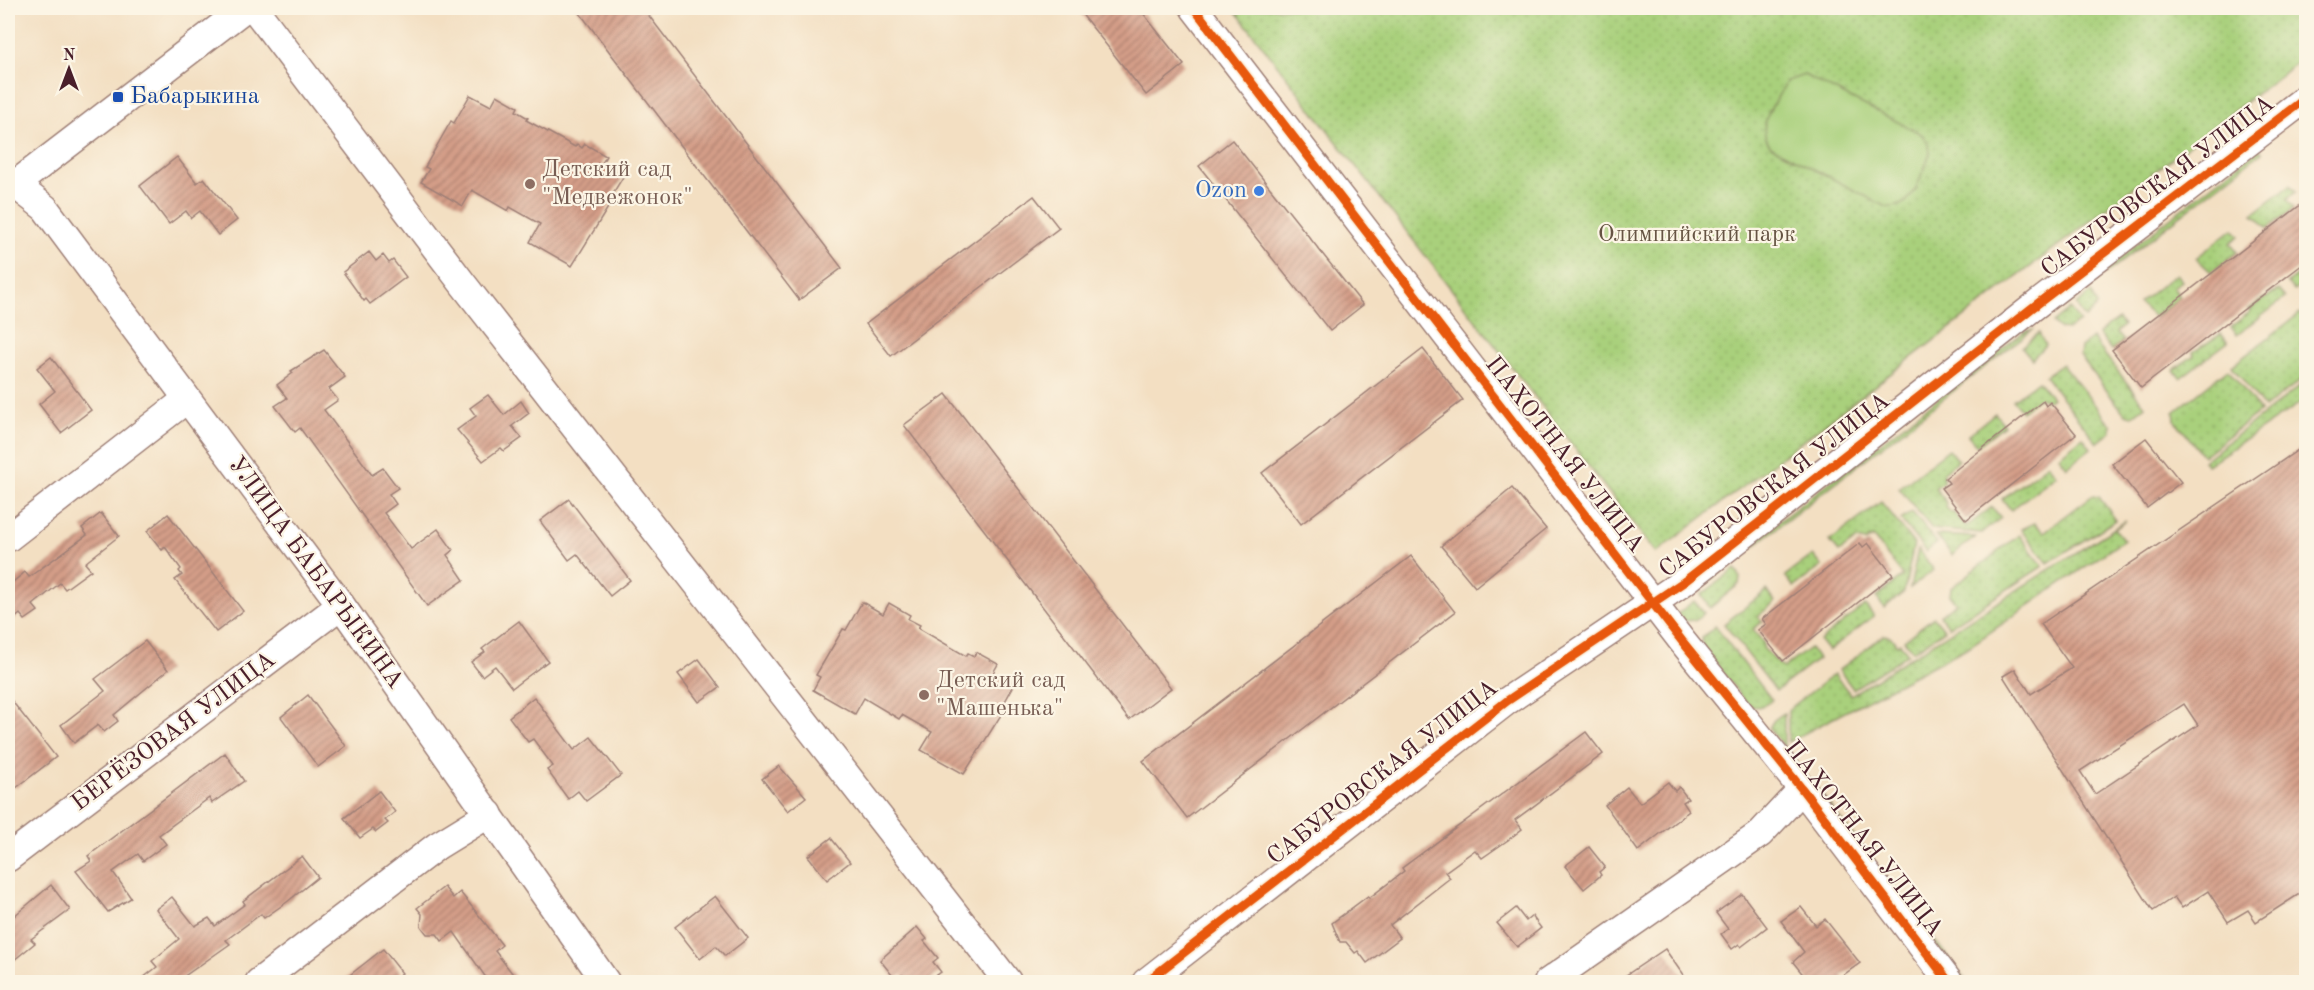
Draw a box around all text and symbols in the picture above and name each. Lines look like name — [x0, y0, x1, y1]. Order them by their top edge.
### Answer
north arrow — [39, 39, 99, 99]
text: N — [63, 48, 76, 64]
place label: Бабарыкина — [130, 85, 260, 109]
marker: Бабарыкина — [111, 90, 125, 104]
street label: САБУРОВСКАЯ УЛИЦА — [2037, 92, 2279, 282]
place label: Детский сад "Медвежонок" — [542, 158, 693, 210]
marker: Детский сад "Медвежонок" — [523, 177, 537, 191]
place label: Ozon — [1195, 179, 1247, 203]
marker: Ozon — [1252, 184, 1266, 198]
park label: Олимпийский парк — [1598, 223, 1796, 247]
street label: ПАХОТНАЯ УЛИЦА — [1480, 352, 1648, 558]
street label: САБУРОВСКАЯ УЛИЦА — [1655, 389, 1895, 583]
street label: УЛИЦА БАБАРЫКИНА — [223, 453, 407, 693]
street label: БЕРЁЗОВАЯ УЛИЦА — [66, 645, 280, 816]
place label: Детский сад "Машенька" — [936, 669, 1066, 721]
street label: САБУРОВСКАЯ УЛИЦА — [1263, 676, 1503, 870]
marker: Детский сад "Машенька" — [917, 688, 931, 702]
street label: ПАХОТНАЯ УЛИЦА — [1779, 736, 1947, 942]

